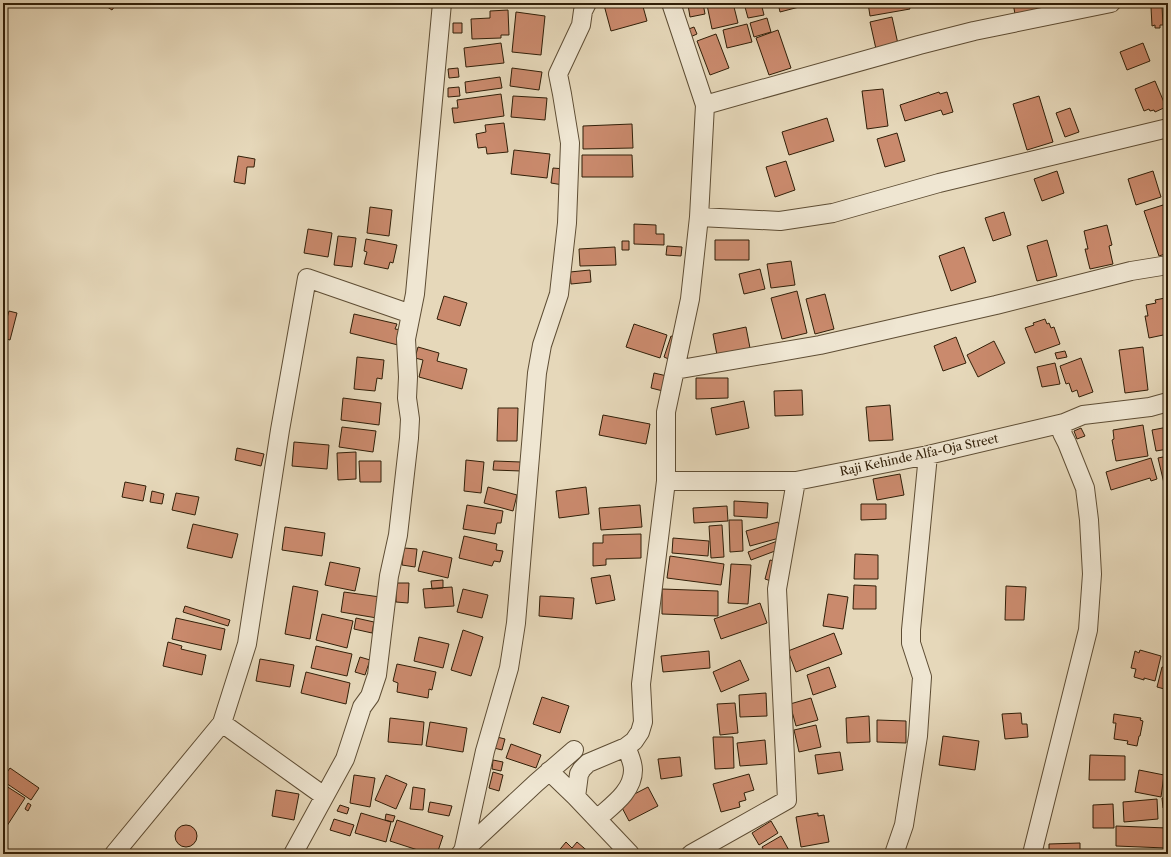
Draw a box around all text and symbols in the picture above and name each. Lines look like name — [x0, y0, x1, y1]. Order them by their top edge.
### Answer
street label: Raji Kehinde Alfa-Oja Street — [838, 430, 1000, 479]

